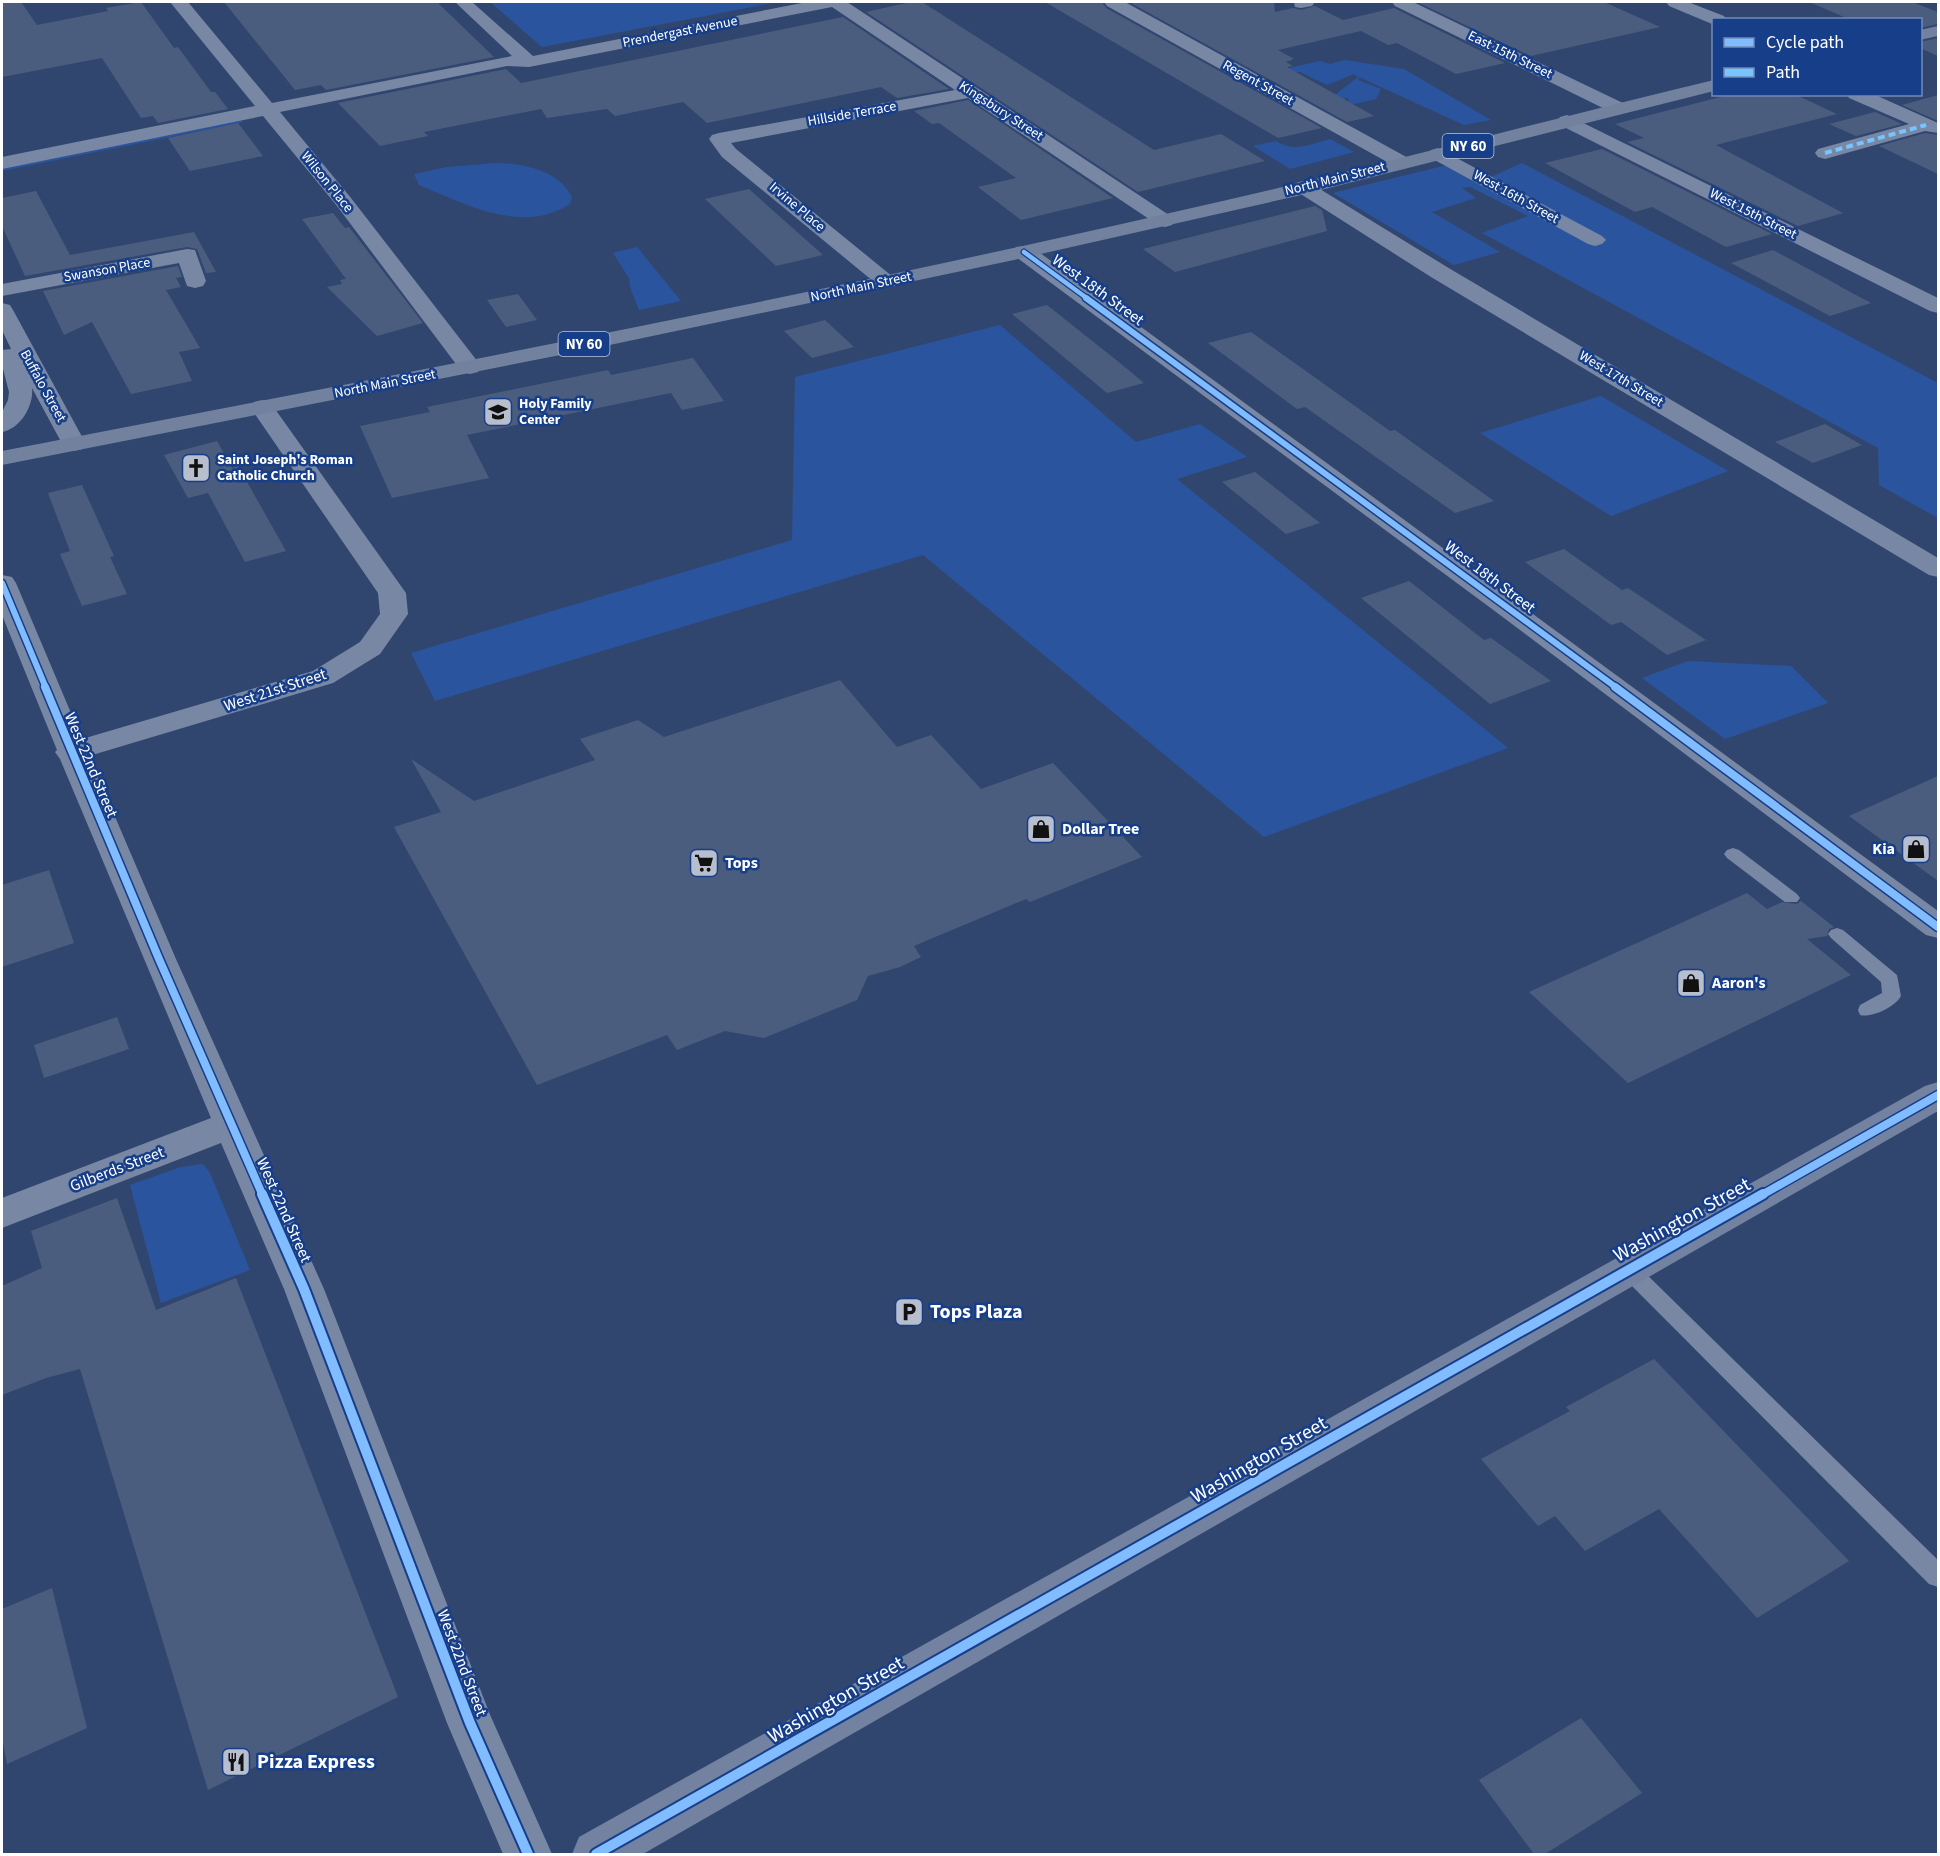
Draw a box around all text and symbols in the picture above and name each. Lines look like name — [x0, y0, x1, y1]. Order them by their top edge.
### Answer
street label: Prendergast Avenue — [621, 11, 739, 53]
legend — [1712, 18, 1922, 96]
street label: East 15th Street — [1464, 26, 1556, 84]
text: Cycle path — [1766, 30, 1844, 55]
street label: Regent Street — [1219, 55, 1297, 111]
text: Path — [1766, 60, 1800, 85]
street label: Kingsbury Street — [955, 76, 1047, 146]
street label: Hillside Terrace — [806, 96, 898, 132]
road number: NY 60 — [1442, 134, 1494, 158]
street label: Wilson Place — [296, 147, 358, 217]
street label: North Main Street — [1283, 157, 1388, 201]
street label: West 16th Street — [1470, 165, 1563, 229]
street label: Irvine Place — [765, 178, 829, 237]
street label: West 15th Street — [1706, 183, 1800, 245]
street label: West 18th Street — [1048, 249, 1149, 331]
street label: Swanson Place — [62, 253, 152, 287]
street label: North Main Street — [809, 266, 914, 307]
road number: NY 60 — [558, 332, 610, 356]
street label: Buffalo Street — [15, 346, 71, 426]
street label: West 17th Street — [1575, 346, 1667, 412]
street label: North Main Street — [333, 364, 438, 404]
place label: Holy Family Center — [519, 394, 592, 430]
school or university icon: Holy Family Center — [482, 396, 514, 428]
place label: Saint Joseph's Roman Catholic Church — [217, 450, 353, 486]
church icon: Saint Joseph's Roman Catholic Church — [180, 452, 212, 484]
street label: West 18th Street — [1440, 535, 1541, 619]
street label: West 21st Street — [221, 663, 330, 717]
street label: West 22nd Street — [59, 709, 123, 822]
shop icon: Dollar Tree — [1025, 813, 1057, 845]
place label: Dollar Tree — [1062, 818, 1139, 840]
shop icon: Kia — [1900, 833, 1932, 865]
place label: Kia — [1872, 838, 1895, 860]
supermarket icon: Tops — [688, 847, 720, 879]
place label: Tops — [725, 852, 758, 874]
shop icon: Aaron's — [1675, 967, 1707, 999]
place label: Aaron's — [1711, 972, 1766, 994]
street label: Gilberds Street — [67, 1141, 168, 1197]
street label: West 22nd Street — [251, 1154, 317, 1266]
street label: Washington Street — [1608, 1171, 1756, 1269]
parking icon: Tops Plaza — [893, 1296, 925, 1328]
place label: Tops Plaza — [930, 1298, 1023, 1326]
street label: Washington Street — [1186, 1409, 1332, 1510]
street label: West 22nd Street — [432, 1607, 493, 1720]
street label: Washington Street — [763, 1649, 909, 1750]
restaurant icon: Pizza Express — [220, 1746, 252, 1778]
place label: Pizza Express — [257, 1748, 375, 1776]

